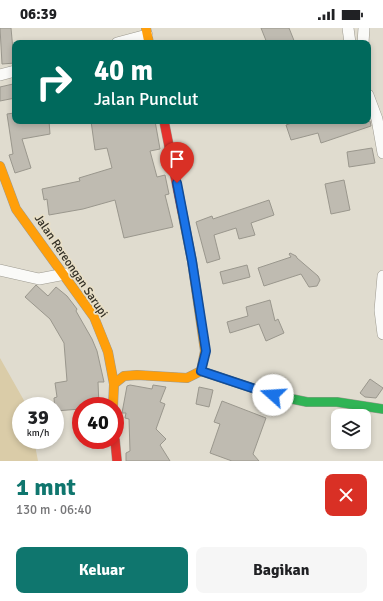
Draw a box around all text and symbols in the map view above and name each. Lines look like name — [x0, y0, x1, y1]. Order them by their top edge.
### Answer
text: 06:39 — [20, 5, 57, 23]
text: 40 m — [94, 54, 153, 88]
icon: right — [28, 56, 80, 108]
text: Jalan Punclut — [94, 88, 198, 110]
pin — [160, 142, 194, 183]
icon: arrive — [166, 148, 188, 170]
street label: Jalan Rereongan Sarupi — [31, 212, 111, 320]
position arrow — [252, 374, 294, 416]
speed limit sign: 40 — [72, 397, 124, 449]
text: 39 — [27, 405, 49, 430]
map controls — [331, 409, 371, 449]
button: layers — [331, 409, 371, 449]
text: km/h — [27, 427, 49, 439]
text: 1 mnt — [16, 472, 76, 502]
button: close — [325, 474, 367, 516]
text: 130 m · 06:40 — [16, 502, 92, 518]
button: Keluar — [16, 547, 188, 593]
button: Bagikan — [196, 547, 367, 593]

